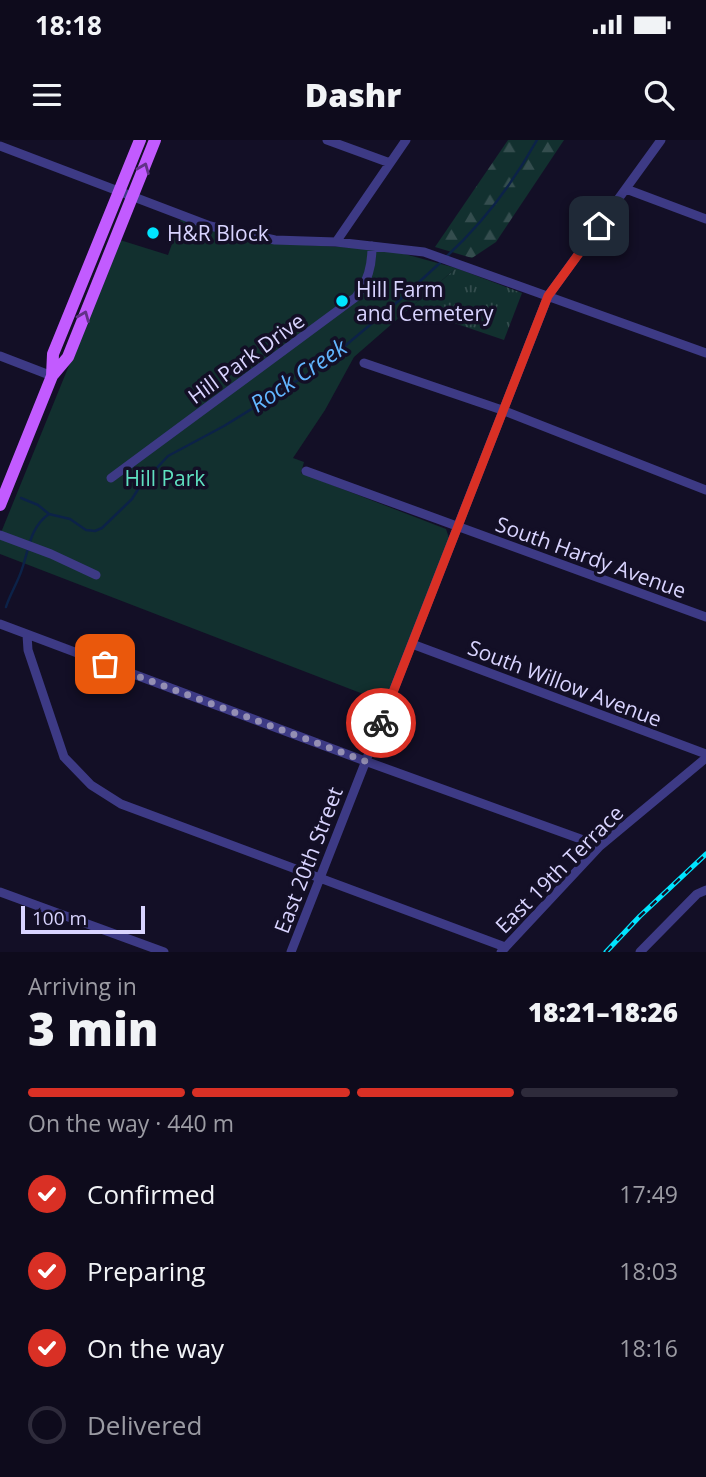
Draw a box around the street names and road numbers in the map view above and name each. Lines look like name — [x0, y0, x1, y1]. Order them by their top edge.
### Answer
street label: Hill Park Drive — [182, 306, 310, 410]
street label: South Hardy Avenue — [492, 510, 690, 604]
street label: South Willow Avenue — [464, 633, 666, 733]
street label: East 20th Street — [267, 783, 349, 937]
street label: East 19th Terrace — [489, 799, 629, 939]

